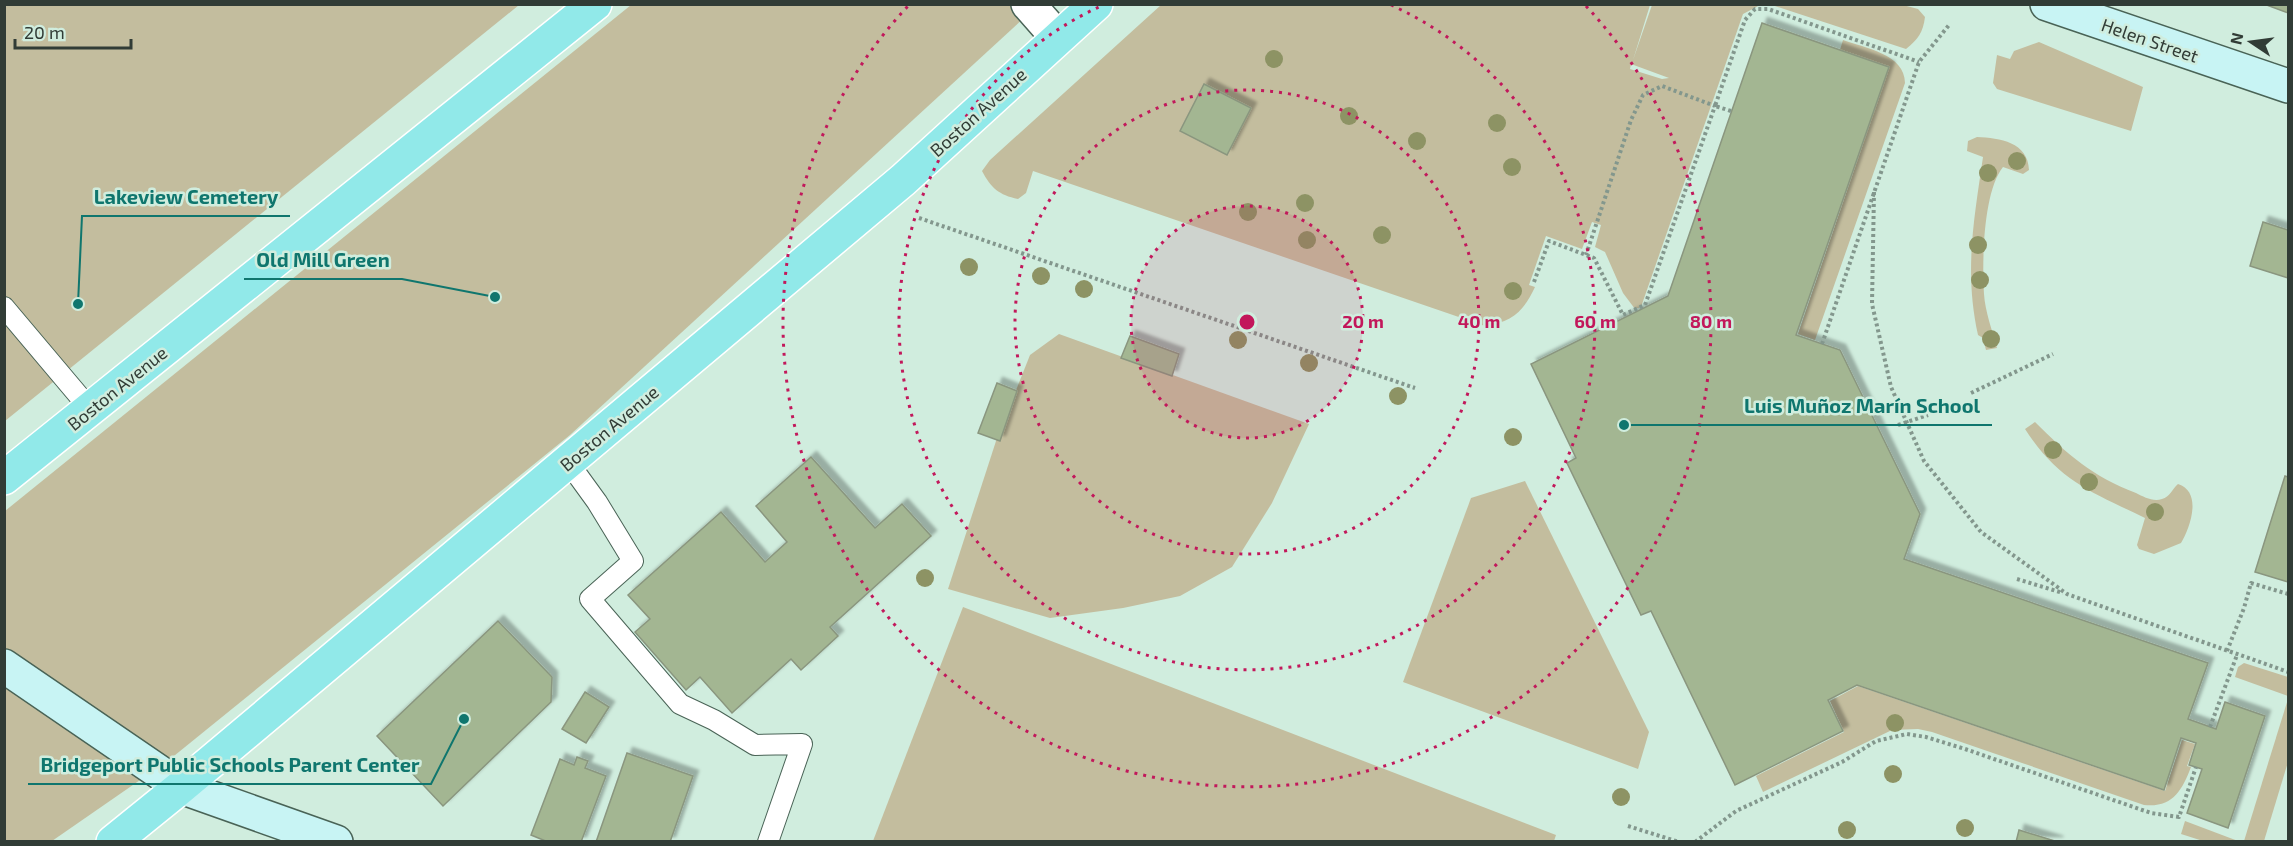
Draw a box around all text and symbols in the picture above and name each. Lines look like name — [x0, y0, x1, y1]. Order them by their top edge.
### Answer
scale bar — [15, 12, 130, 50]
north arrow — [2221, 12, 2281, 72]
street label: Helen Street — [2099, 13, 2202, 67]
text: 20 m — [24, 21, 65, 43]
text: N — [2225, 31, 2246, 46]
street label: Boston Avenue — [925, 63, 1031, 161]
callout: Lakeview Cemetery — [82, 178, 290, 216]
text: Lakeview Cemetery — [94, 184, 279, 209]
callout: Old Mill Green — [244, 241, 402, 279]
text: Old Mill Green — [256, 247, 390, 271]
text: 20 m — [1342, 310, 1384, 332]
text: 40 m — [1458, 310, 1500, 332]
text: 60 m — [1574, 310, 1616, 332]
text: 80 m — [1690, 310, 1732, 332]
centre of rings — [1237, 312, 1257, 332]
street label: Boston Avenue — [63, 341, 171, 435]
street label: Boston Avenue — [555, 380, 663, 476]
callout: Luis Muñoz Marín School — [1732, 387, 1992, 425]
text: Luis Muñoz Marín School — [1744, 393, 1980, 417]
callout: Bridgeport Public Schools Parent Center — [28, 746, 431, 784]
text: Bridgeport Public Schools Parent Center — [40, 752, 420, 776]

